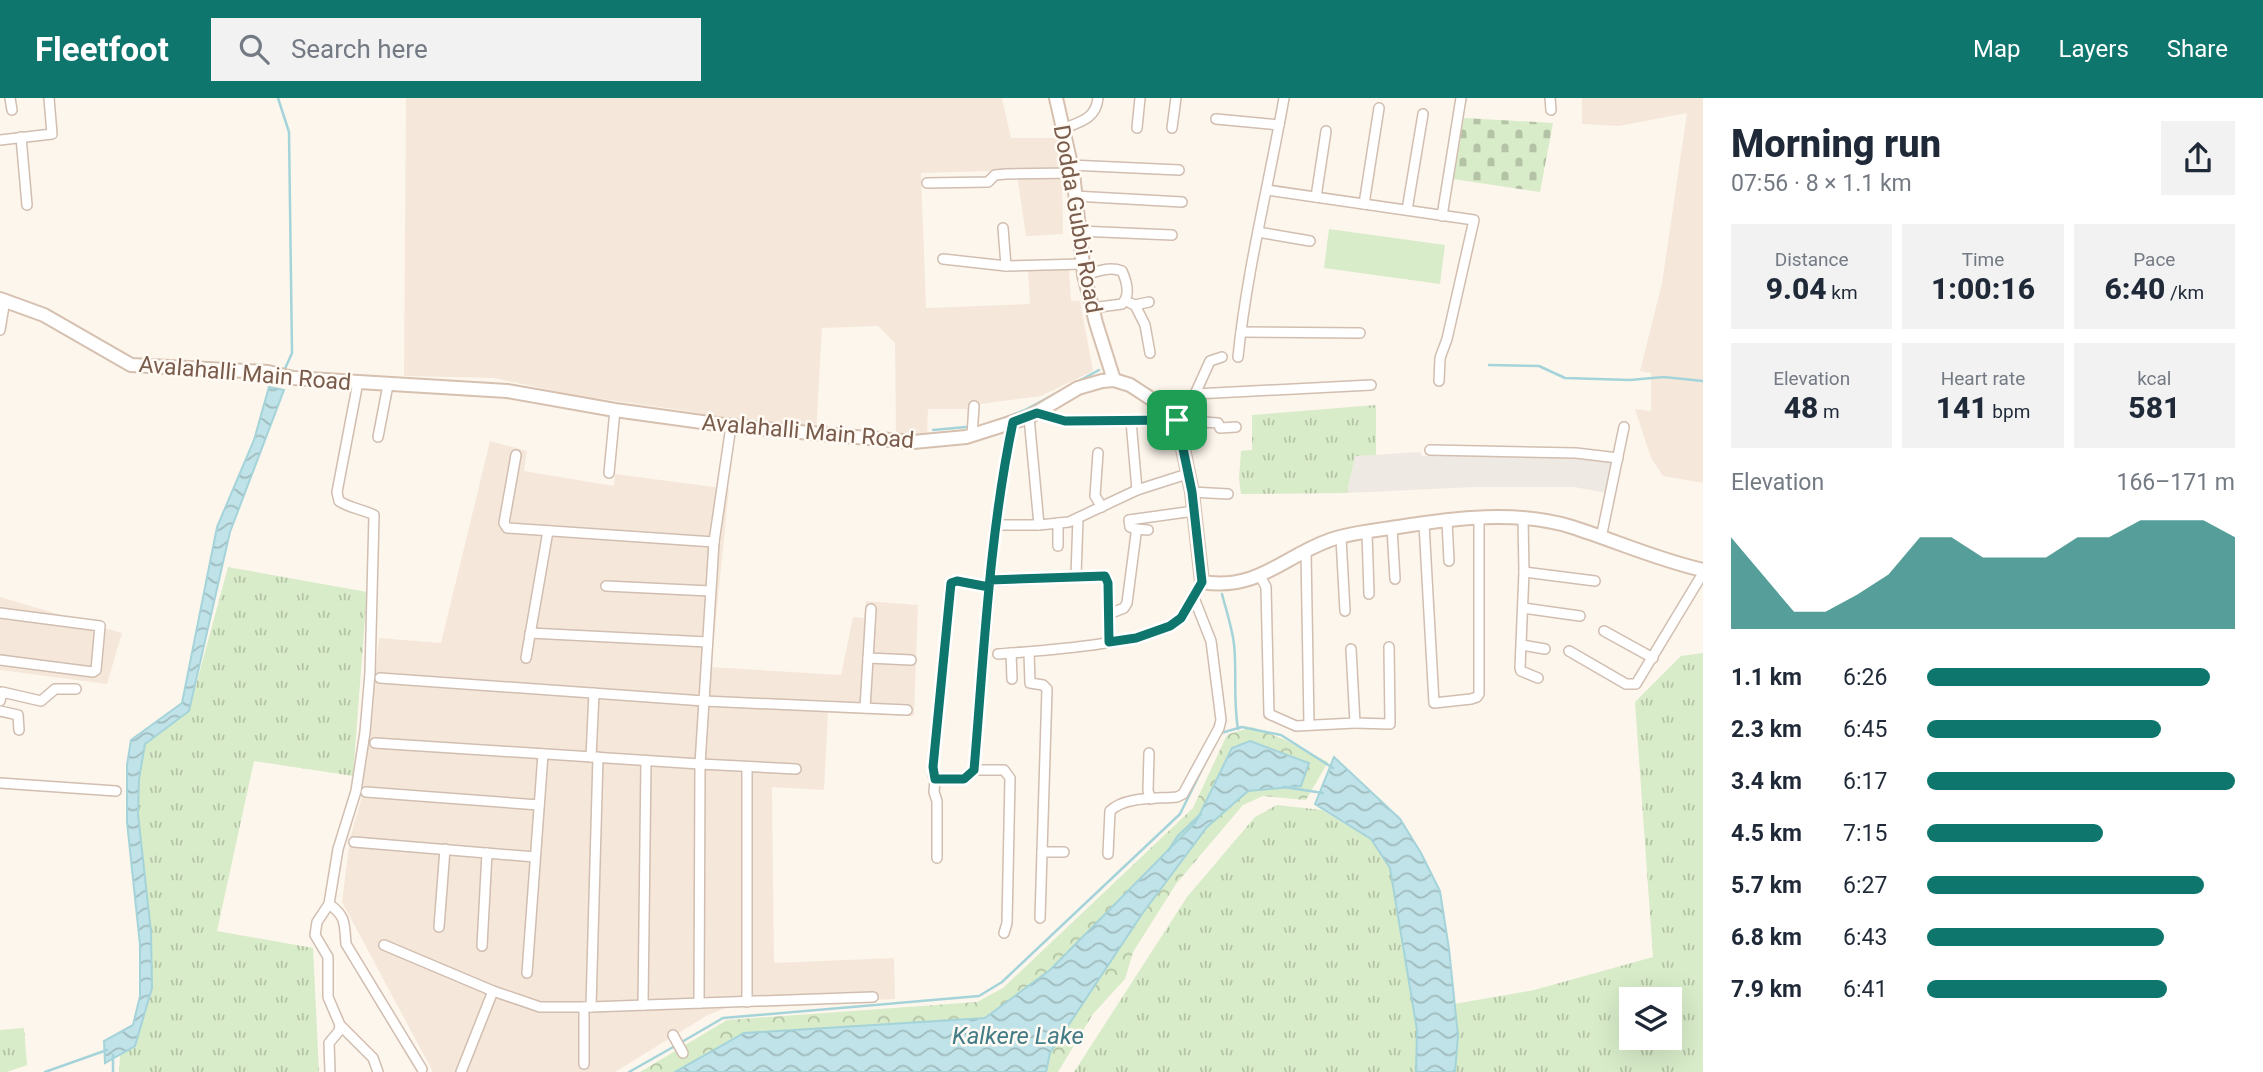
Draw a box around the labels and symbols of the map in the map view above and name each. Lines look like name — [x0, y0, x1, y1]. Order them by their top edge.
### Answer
street label: Dodda Gubbi Road — [1048, 123, 1107, 315]
street label: Avalahalli Main Road — [138, 351, 352, 396]
pin — [1147, 390, 1207, 450]
street label: Avalahalli Main Road — [701, 409, 915, 454]
water label: Kalkere Lake — [952, 1022, 1084, 1050]

